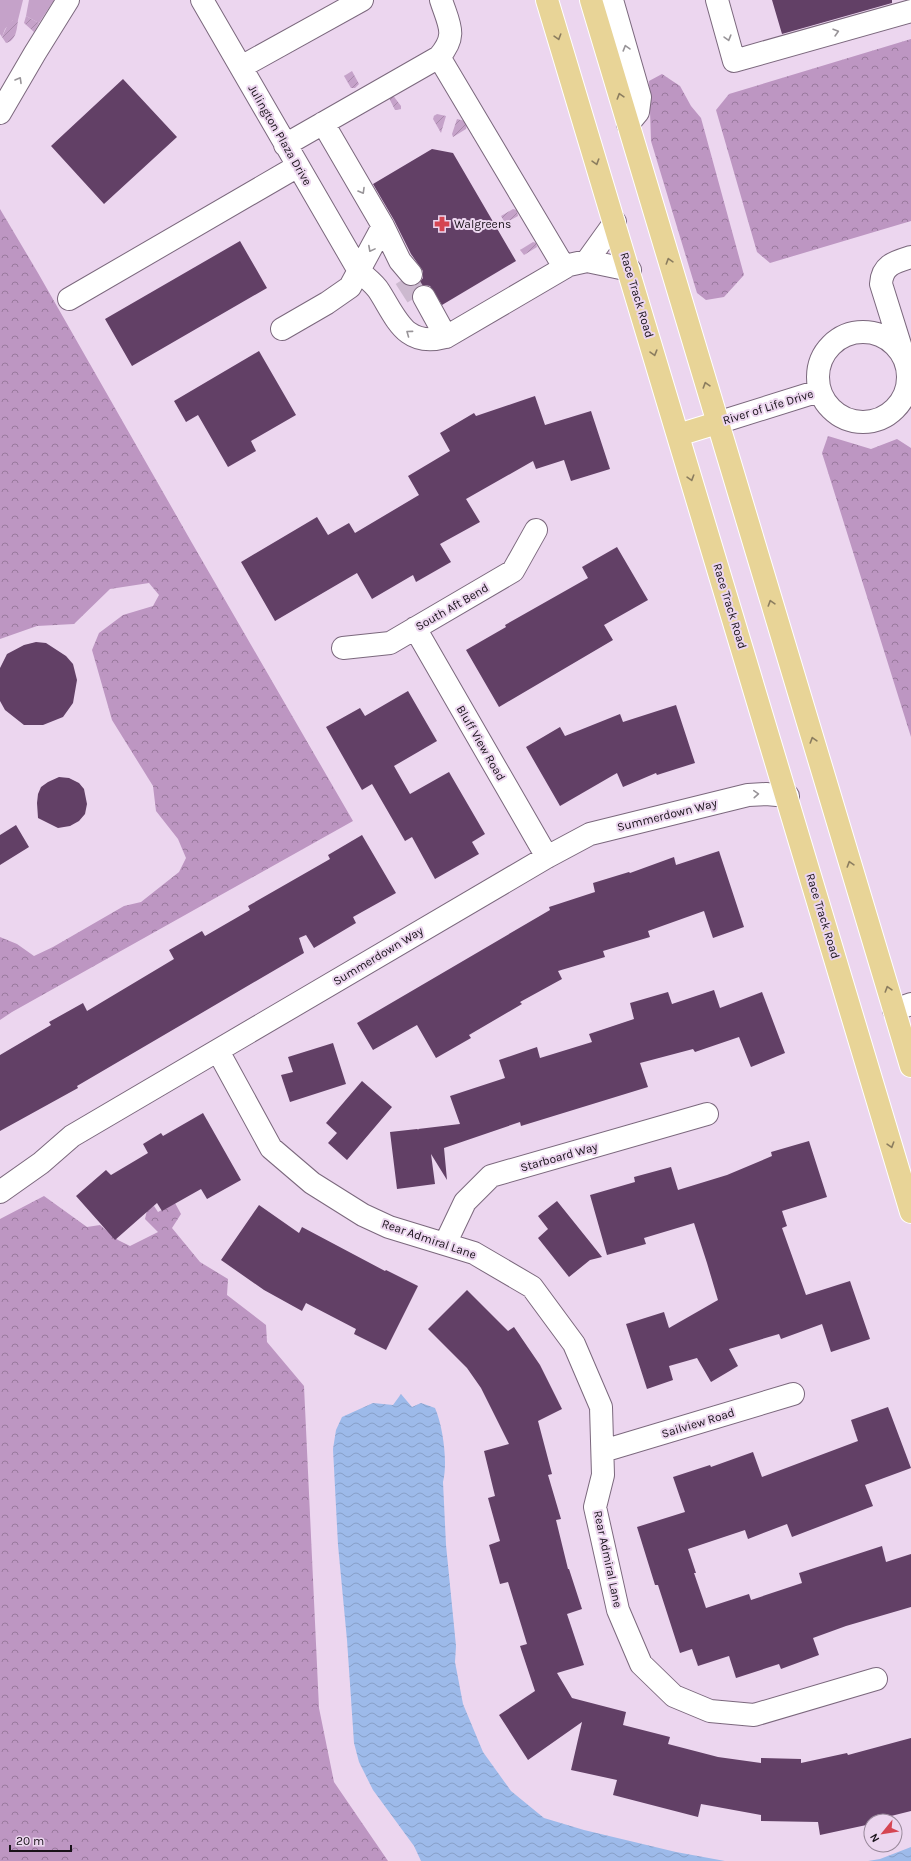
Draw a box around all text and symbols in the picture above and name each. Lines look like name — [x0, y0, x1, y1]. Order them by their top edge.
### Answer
one-way arrow — [832, 28, 839, 37]
one-way arrow — [553, 34, 562, 41]
one-way arrow — [723, 34, 731, 41]
one-way arrow — [622, 45, 631, 52]
one-way arrow — [15, 76, 22, 84]
street label: Julington Plaza Drive — [245, 82, 315, 188]
one-way arrow — [616, 93, 625, 100]
one-way arrow — [591, 158, 600, 165]
one-way arrow — [358, 187, 365, 194]
pharmacy icon: Walgreens — [433, 215, 451, 233]
place label: Walgreens — [454, 217, 511, 231]
one-way arrow — [368, 245, 376, 252]
street label: Race Track Road — [617, 251, 657, 339]
one-way arrow — [665, 257, 674, 264]
one-way arrow — [406, 330, 413, 338]
one-way arrow — [649, 350, 658, 357]
one-way arrow — [702, 382, 711, 389]
street label: River of Life Drive — [721, 387, 815, 427]
one-way arrow — [686, 474, 695, 481]
street label: Race Track Road — [710, 562, 750, 650]
street label: South Aft Bend — [413, 580, 491, 634]
one-way arrow — [767, 599, 776, 606]
street label: Bluff View Road — [454, 703, 508, 783]
one-way arrow — [809, 736, 818, 743]
one-way arrow — [753, 790, 759, 799]
street label: Summerdown Way — [616, 796, 719, 834]
one-way arrow — [846, 861, 855, 868]
street label: Race Track Road — [803, 872, 843, 960]
street label: Summerdown Way — [330, 923, 426, 988]
one-way arrow — [884, 985, 893, 992]
street label: Starboard Way — [519, 1139, 600, 1175]
one-way arrow — [886, 1141, 895, 1148]
street label: Rear Admiral Lane — [380, 1216, 478, 1262]
street label: Sailview Road — [660, 1405, 736, 1441]
street label: Rear Admiral Lane — [591, 1509, 625, 1609]
north arrow — [863, 1813, 903, 1853]
scale bar — [10, 1827, 71, 1853]
text: N — [867, 1831, 882, 1844]
text: 20 m — [16, 1834, 44, 1848]

